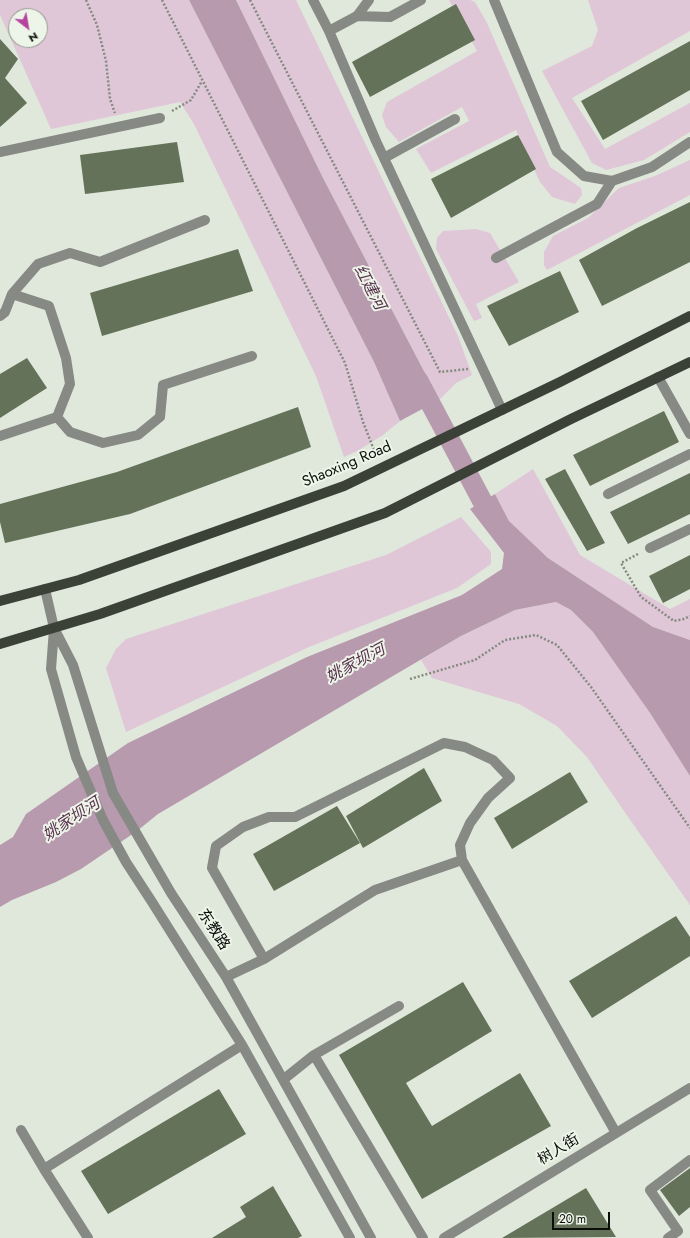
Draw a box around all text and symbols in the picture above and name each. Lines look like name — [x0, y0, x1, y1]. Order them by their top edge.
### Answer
north arrow — [8, 8, 48, 48]
text: N — [26, 28, 42, 47]
water label: 红建河 — [349, 262, 389, 314]
street label: Shaoxing Road — [300, 438, 394, 492]
water label: 姚家坝河 — [323, 641, 389, 687]
water label: 姚家坝河 — [40, 795, 104, 845]
street label: 东教路 — [193, 906, 233, 954]
street label: 树人街 — [535, 1131, 583, 1169]
scale bar — [554, 1204, 612, 1230]
text: 20 m — [559, 1210, 586, 1228]

